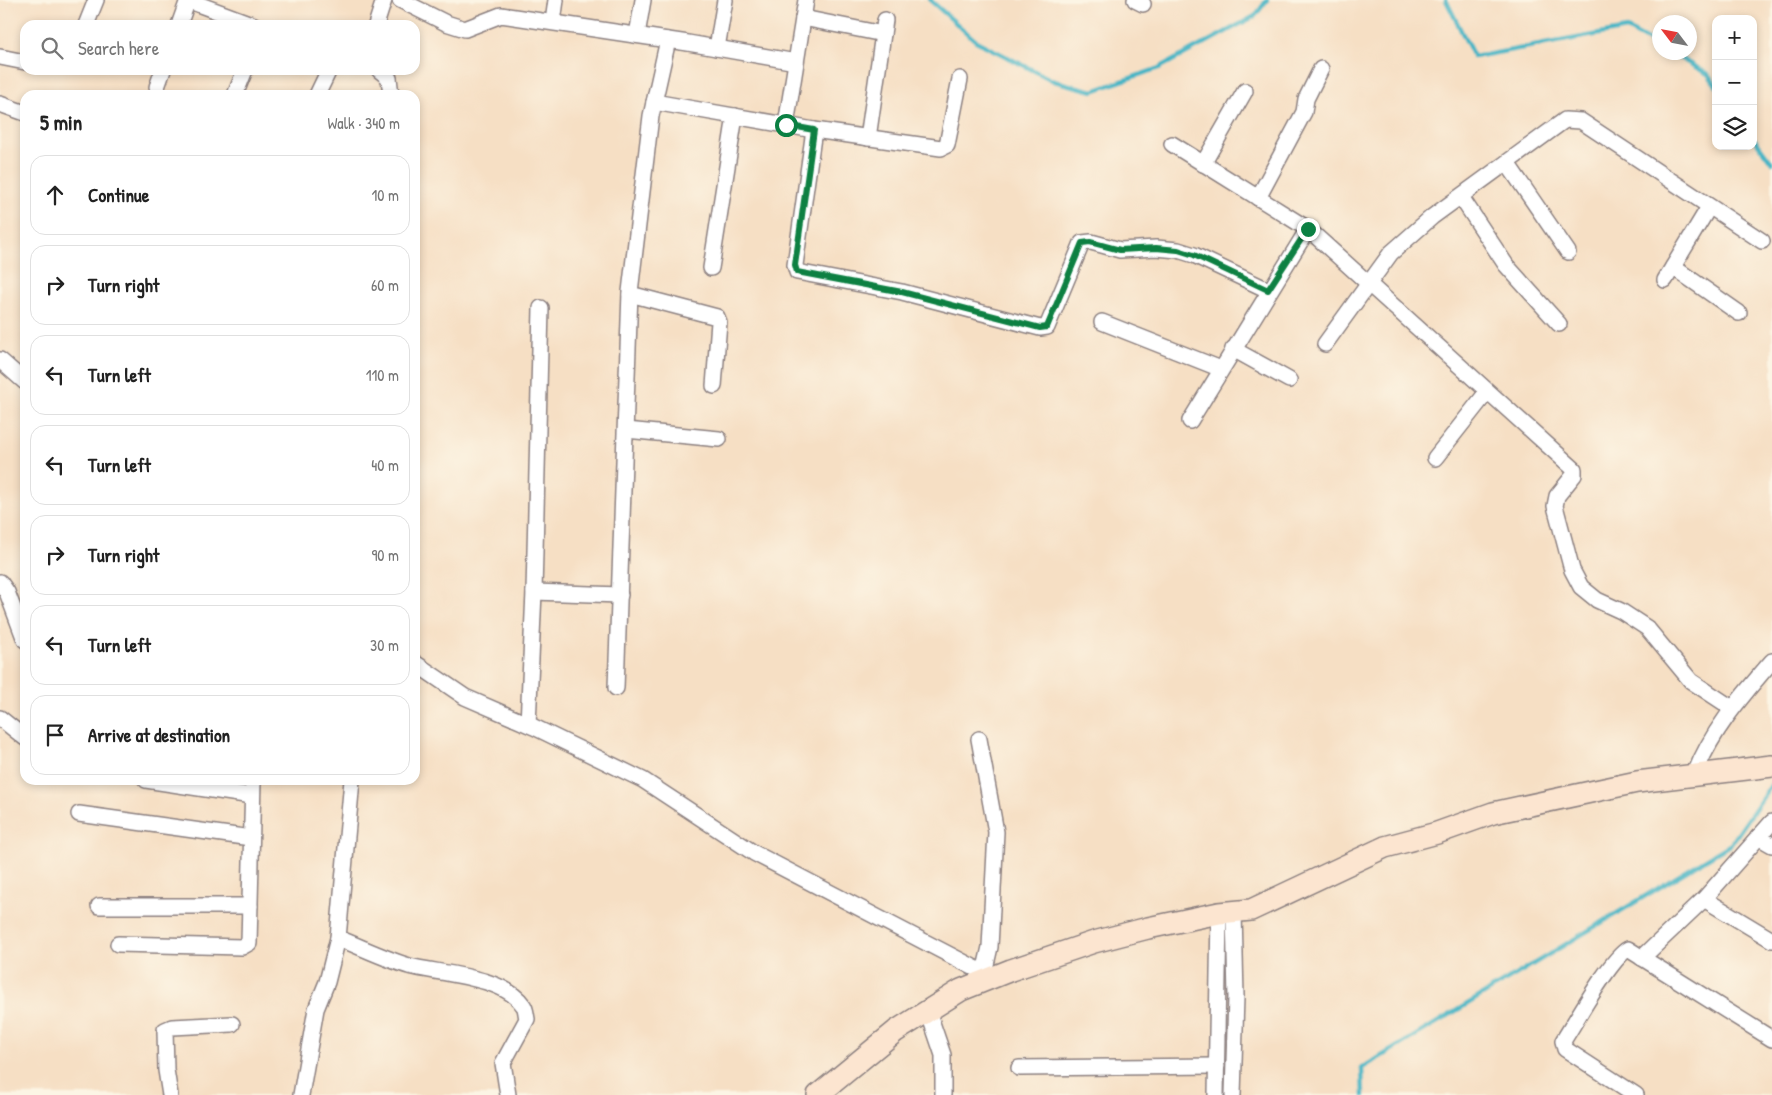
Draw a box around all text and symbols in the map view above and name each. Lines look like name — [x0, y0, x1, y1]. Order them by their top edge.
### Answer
north arrow — [1652, 15, 1697, 60]
map controls — [1712, 15, 1757, 150]
button: + — [1712, 15, 1757, 60]
search box — [20, 20, 420, 75]
icon: search — [38, 34, 66, 62]
text: Search here — [78, 35, 159, 61]
button: − — [1712, 60, 1757, 105]
button: layers — [1712, 105, 1757, 150]
text: 5 min — [40, 108, 82, 137]
text: Walk · 340 m — [328, 112, 400, 134]
route start — [775, 114, 798, 137]
icon: ahead — [41, 181, 69, 209]
text: Continue — [88, 182, 149, 208]
text: 10 m — [371, 184, 399, 206]
route end — [1297, 218, 1320, 241]
icon: right — [41, 271, 69, 299]
text: Turn right — [88, 272, 159, 298]
text: 60 m — [371, 274, 399, 296]
icon: left — [41, 361, 69, 389]
text: Turn left — [88, 362, 151, 388]
text: 110 m — [366, 364, 399, 386]
icon: left — [41, 451, 69, 479]
text: Turn left — [88, 452, 151, 478]
text: 40 m — [371, 454, 399, 476]
icon: right — [41, 541, 69, 569]
text: Turn right — [88, 542, 159, 568]
text: 90 m — [371, 544, 399, 566]
icon: left — [41, 631, 69, 659]
text: Turn left — [88, 632, 151, 658]
text: 30 m — [370, 634, 399, 656]
icon: arrive — [41, 721, 69, 749]
text: Arrive at destination — [88, 722, 230, 748]

